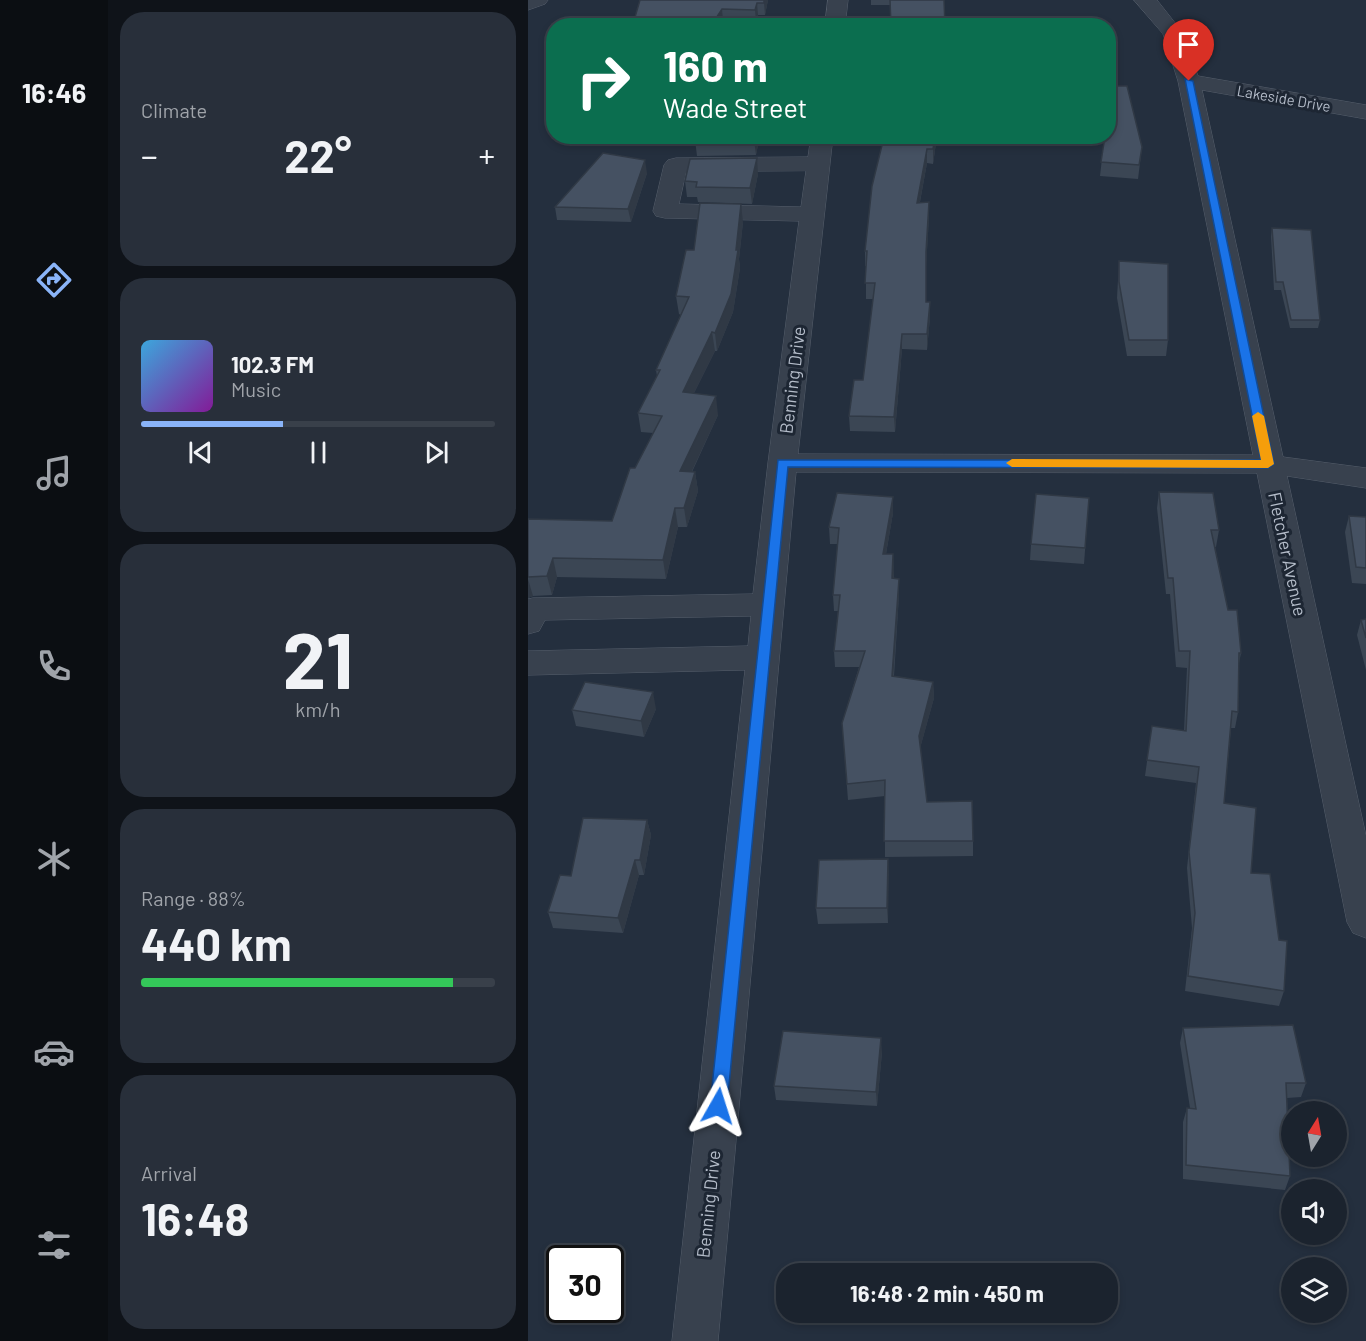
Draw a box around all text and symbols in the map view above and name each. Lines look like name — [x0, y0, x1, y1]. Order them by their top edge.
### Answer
pin — [1163, 19, 1214, 81]
icon: arrive — [1172, 28, 1205, 61]
text: 160 m — [663, 40, 768, 90]
icon: right — [564, 42, 642, 120]
text: 16:46 — [22, 76, 86, 108]
street label: Lakeside Drive — [1236, 81, 1332, 115]
text: Wade Street — [663, 91, 807, 123]
text: Climate — [141, 98, 207, 122]
text: 22° — [284, 128, 352, 182]
text: − — [141, 135, 158, 175]
text: + — [478, 135, 495, 175]
icon: directions — [33, 259, 75, 301]
street label: Benning Drive — [775, 325, 809, 435]
text: 102.3 FM — [231, 351, 314, 377]
text: Music — [231, 377, 281, 401]
icon: previous — [184, 436, 217, 469]
icon: pause — [302, 436, 335, 469]
icon: next — [420, 436, 453, 469]
icon: music — [33, 452, 75, 494]
street label: Fletcher Avenue — [1264, 490, 1312, 618]
text: 21 — [283, 611, 353, 705]
icon: phone — [33, 645, 75, 687]
text: km/h — [295, 697, 341, 721]
icon: climate — [33, 838, 75, 880]
text: Range · 88% — [141, 886, 246, 910]
text: 440 km — [141, 916, 292, 970]
icon: car — [33, 1031, 75, 1073]
position arrow — [686, 1074, 750, 1138]
north arrow — [1281, 1101, 1347, 1167]
map controls — [1281, 1101, 1347, 1323]
street label: Benning Drive — [691, 1149, 725, 1259]
text: Arrival — [141, 1161, 197, 1185]
button: sound — [1281, 1179, 1347, 1245]
text: 16:48 — [141, 1191, 249, 1245]
icon: filters — [33, 1224, 75, 1266]
speed limit sign: 30 — [546, 1245, 624, 1323]
button: layers — [1281, 1257, 1347, 1323]
text: 16:48 · 2 min · 450 m — [850, 1280, 1044, 1306]

